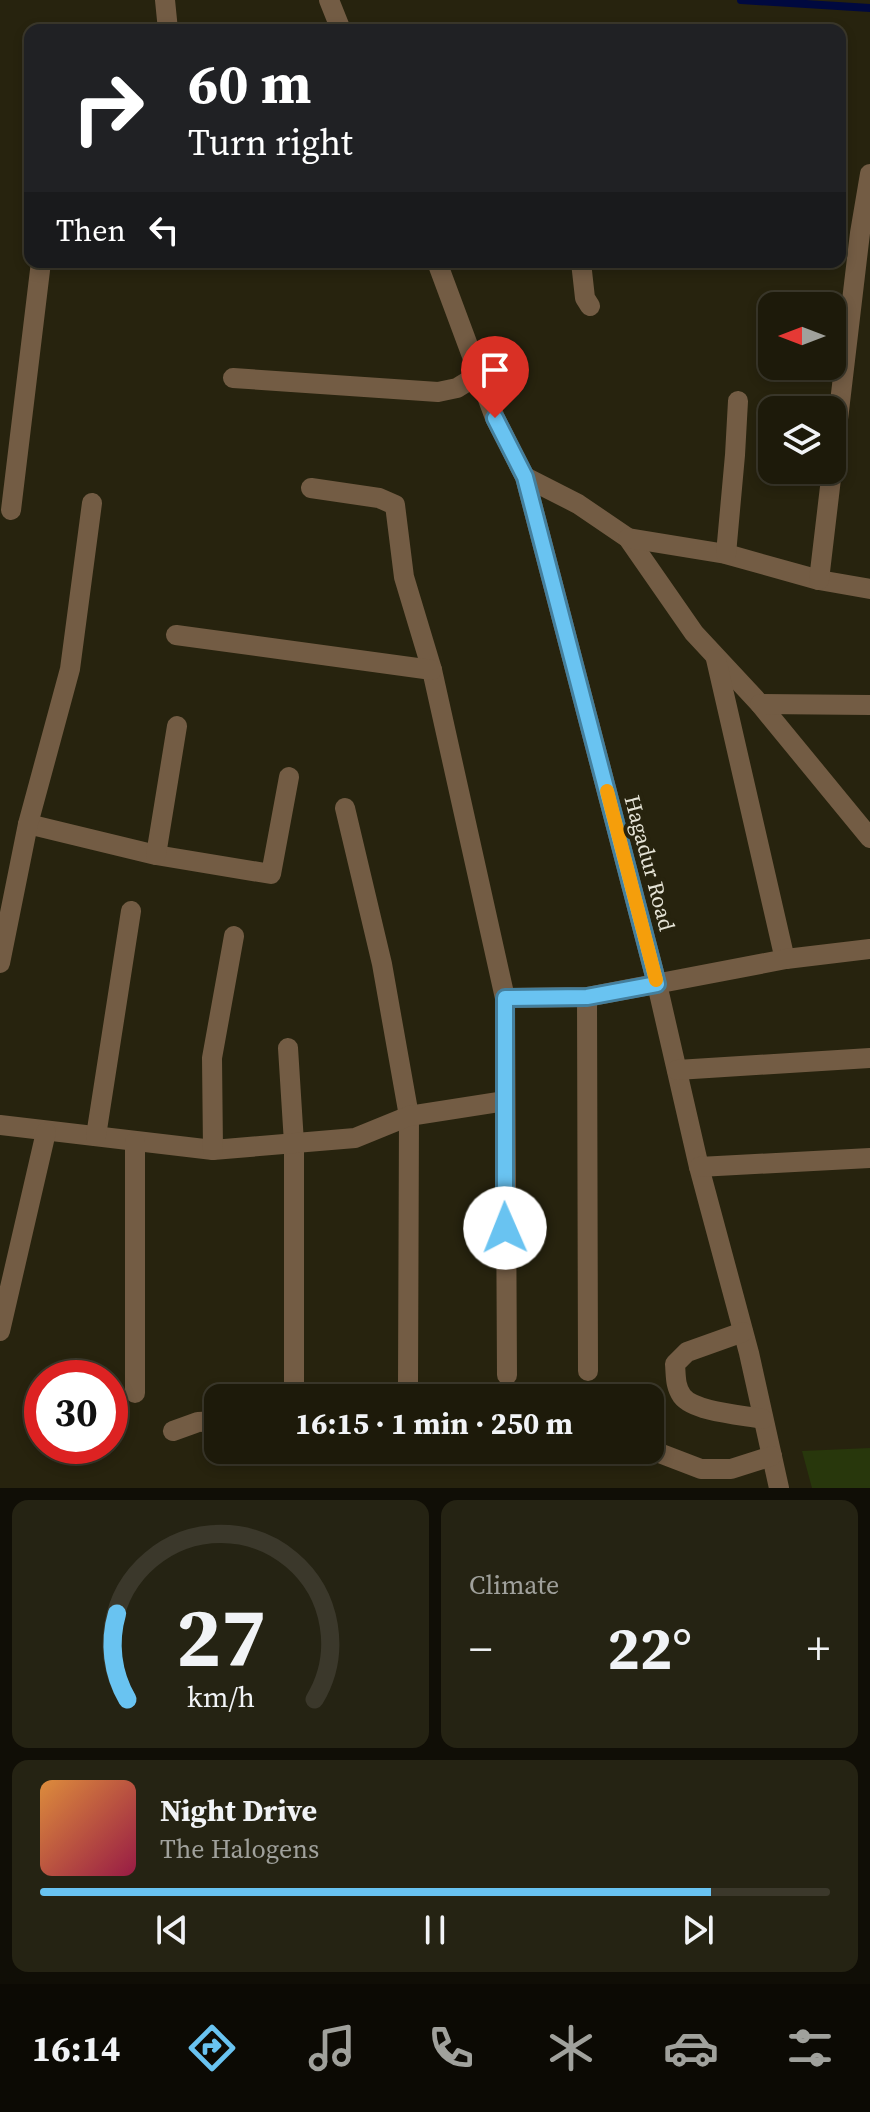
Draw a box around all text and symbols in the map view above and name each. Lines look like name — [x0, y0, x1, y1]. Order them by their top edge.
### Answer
text: 60 m — [188, 45, 311, 122]
icon: right — [56, 56, 160, 160]
text: Turn right — [188, 118, 353, 167]
icon: left — [142, 208, 186, 252]
text: Then — [56, 210, 126, 251]
north arrow — [758, 292, 846, 380]
map controls — [758, 292, 846, 484]
pin — [461, 336, 529, 418]
icon: arrive — [473, 348, 517, 392]
button: layers — [758, 396, 846, 484]
street label: Hagadur Road — [617, 792, 683, 935]
position arrow — [463, 1186, 547, 1270]
speed limit sign: 30 — [24, 1360, 128, 1464]
text: 16:15 · 1 min · 250 m — [295, 1403, 573, 1444]
text: Climate — [469, 1567, 559, 1603]
text: 27 — [175, 1580, 266, 1694]
text: 22° — [607, 1607, 692, 1689]
text: − — [469, 1618, 492, 1679]
text: + — [807, 1618, 830, 1679]
text: km/h — [186, 1677, 255, 1717]
text: Night Drive — [160, 1790, 317, 1831]
text: The Halogens — [160, 1831, 319, 1867]
icon: previous — [150, 1908, 194, 1952]
icon: pause — [413, 1908, 457, 1952]
icon: next — [676, 1908, 720, 1952]
icon: directions — [184, 2020, 240, 2076]
icon: music — [304, 2020, 360, 2076]
icon: phone — [423, 2020, 479, 2076]
icon: climate — [543, 2020, 599, 2076]
icon: car — [663, 2020, 719, 2076]
icon: filters — [782, 2020, 838, 2076]
text: 16:14 — [32, 2024, 121, 2073]

